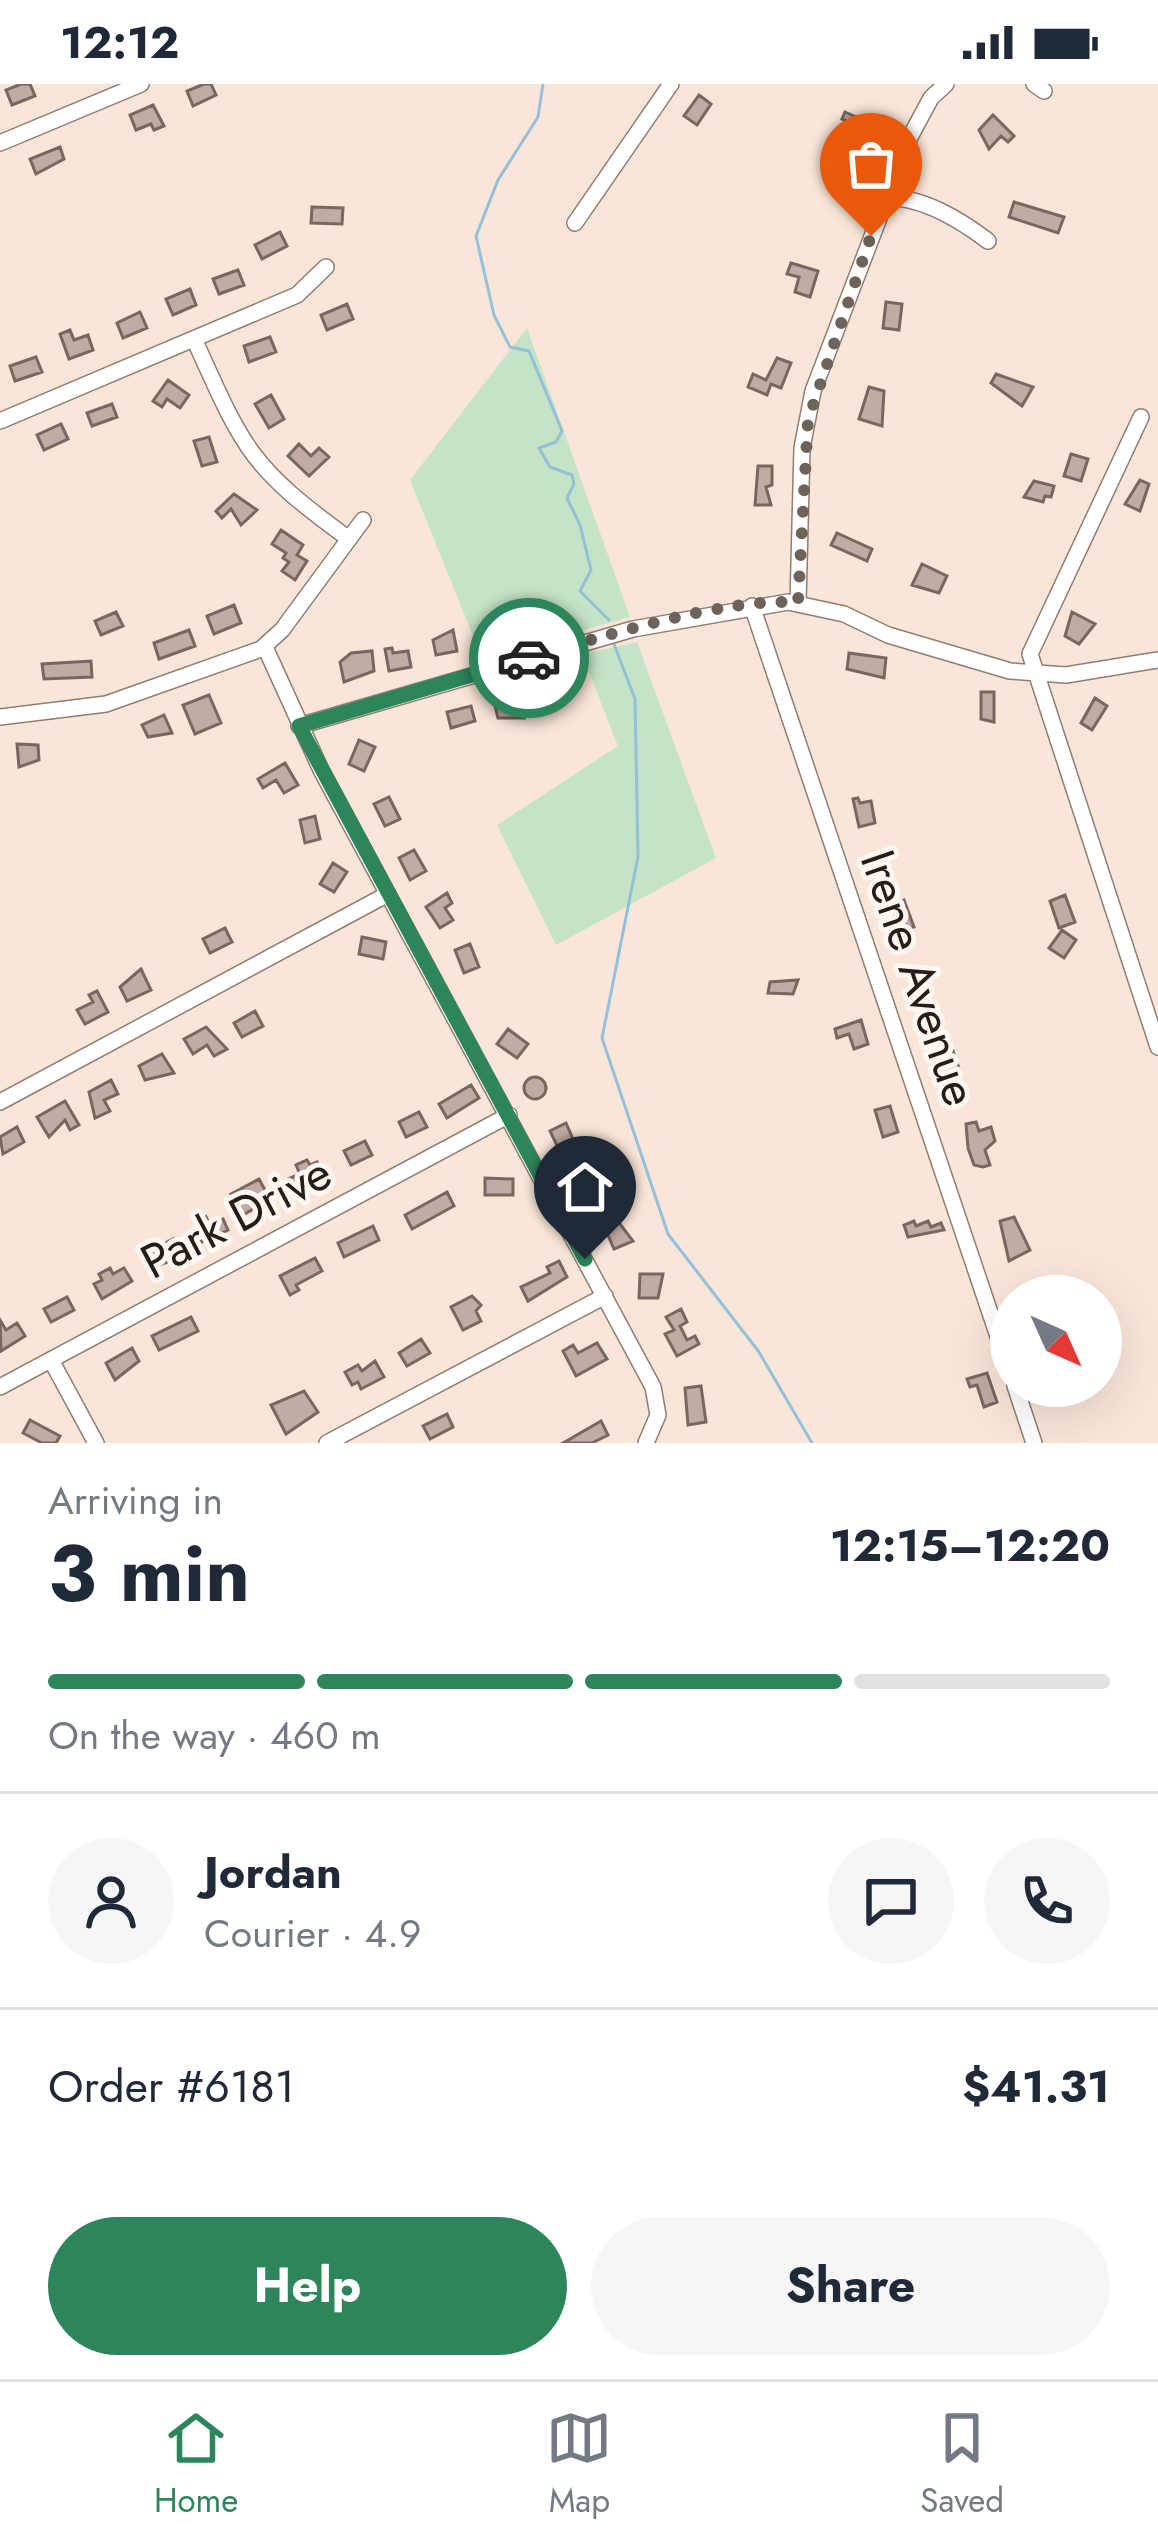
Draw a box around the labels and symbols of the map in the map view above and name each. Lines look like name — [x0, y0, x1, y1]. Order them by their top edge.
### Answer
pin — [820, 113, 922, 236]
courier — [469, 598, 589, 718]
street label: Irene Avenue — [843, 841, 995, 1115]
pin — [534, 1136, 636, 1259]
street label: Park Drive — [129, 1138, 343, 1296]
north arrow — [990, 1275, 1122, 1407]

